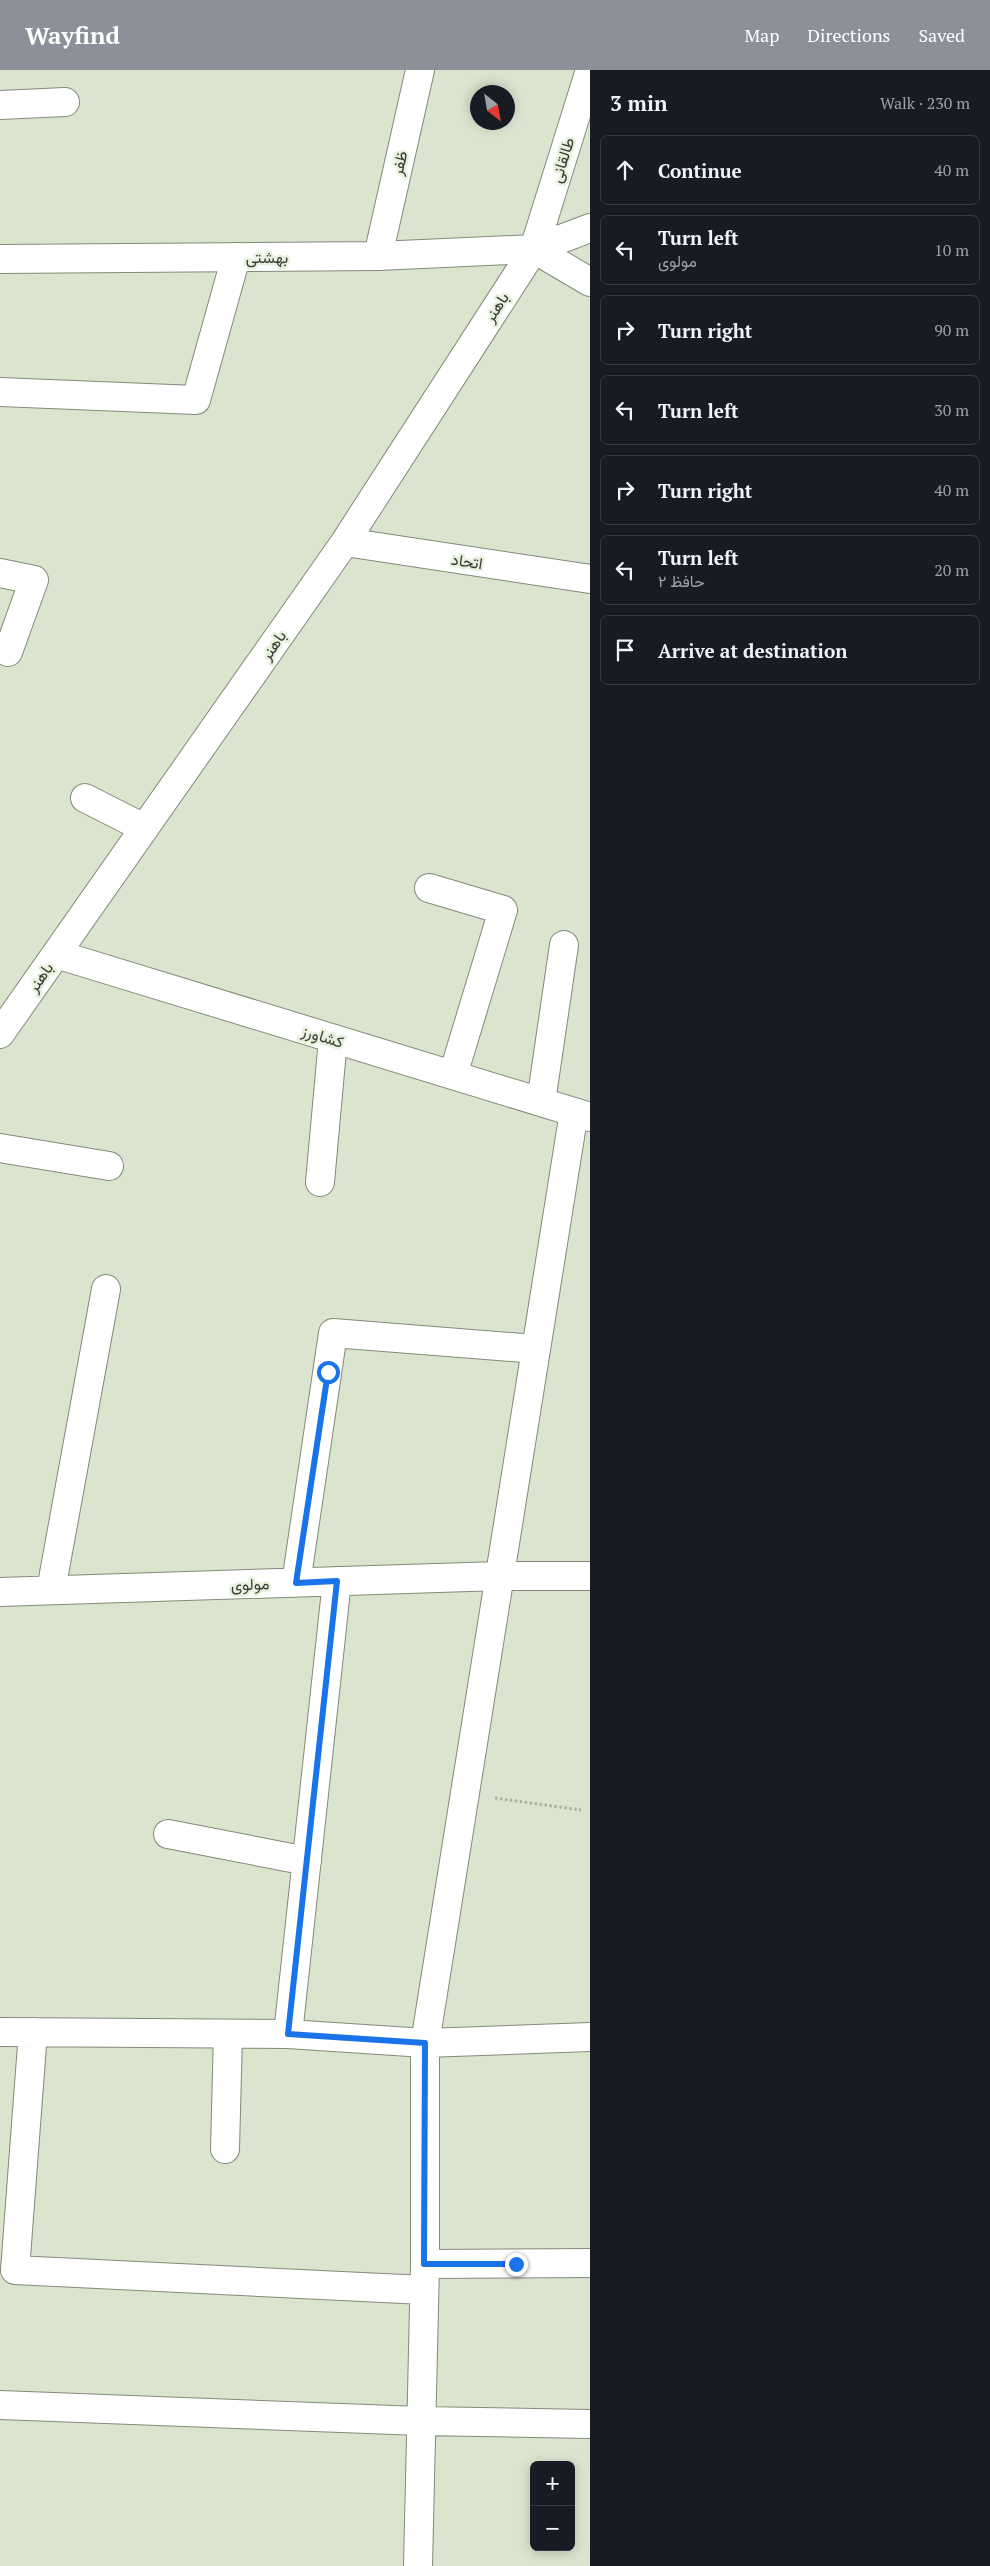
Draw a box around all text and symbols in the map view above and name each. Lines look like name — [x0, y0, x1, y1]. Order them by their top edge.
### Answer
text: Wayfind — [25, 19, 120, 51]
text: Map — [744, 23, 779, 47]
text: Directions — [807, 23, 890, 47]
text: Saved — [918, 23, 965, 47]
north arrow — [470, 85, 515, 130]
text: 3 min — [610, 89, 667, 117]
text: Walk · 230 m — [880, 92, 970, 114]
street label: طالقانی — [545, 135, 579, 185]
street label: ظفر — [385, 149, 412, 178]
icon: ahead — [611, 156, 639, 184]
text: Continue — [658, 158, 742, 183]
text: 40 m — [934, 159, 969, 181]
text: Turn left — [658, 225, 739, 250]
icon: left — [611, 236, 639, 264]
text: 10 m — [934, 239, 969, 261]
street label: بهشتی — [246, 246, 288, 268]
text: مولوی — [658, 250, 697, 272]
street label: باهنر — [478, 288, 514, 327]
icon: right — [611, 316, 639, 344]
text: Turn right — [658, 318, 752, 343]
text: 90 m — [934, 319, 969, 341]
icon: left — [611, 396, 639, 424]
text: Turn left — [658, 398, 739, 423]
text: 30 m — [934, 399, 969, 421]
icon: right — [611, 476, 639, 504]
text: Turn right — [658, 478, 752, 503]
text: 40 m — [934, 479, 969, 501]
text: Turn left — [658, 545, 739, 570]
street label: اتحاد — [450, 548, 484, 574]
icon: left — [611, 556, 639, 584]
text: 20 m — [934, 559, 969, 581]
text: حافظ ۲ — [658, 570, 705, 592]
street label: باهنر — [254, 626, 291, 665]
icon: arrive — [611, 636, 639, 664]
text: Arrive at destination — [658, 638, 847, 663]
street label: باهنر — [21, 958, 58, 997]
street label: کشاورز — [298, 1019, 347, 1053]
route start — [317, 1361, 340, 1384]
street label: مولوی — [230, 1572, 270, 1596]
route end — [505, 2253, 528, 2276]
map controls — [530, 2461, 575, 2551]
button: + — [530, 2461, 575, 2506]
button: − — [530, 2506, 575, 2551]

